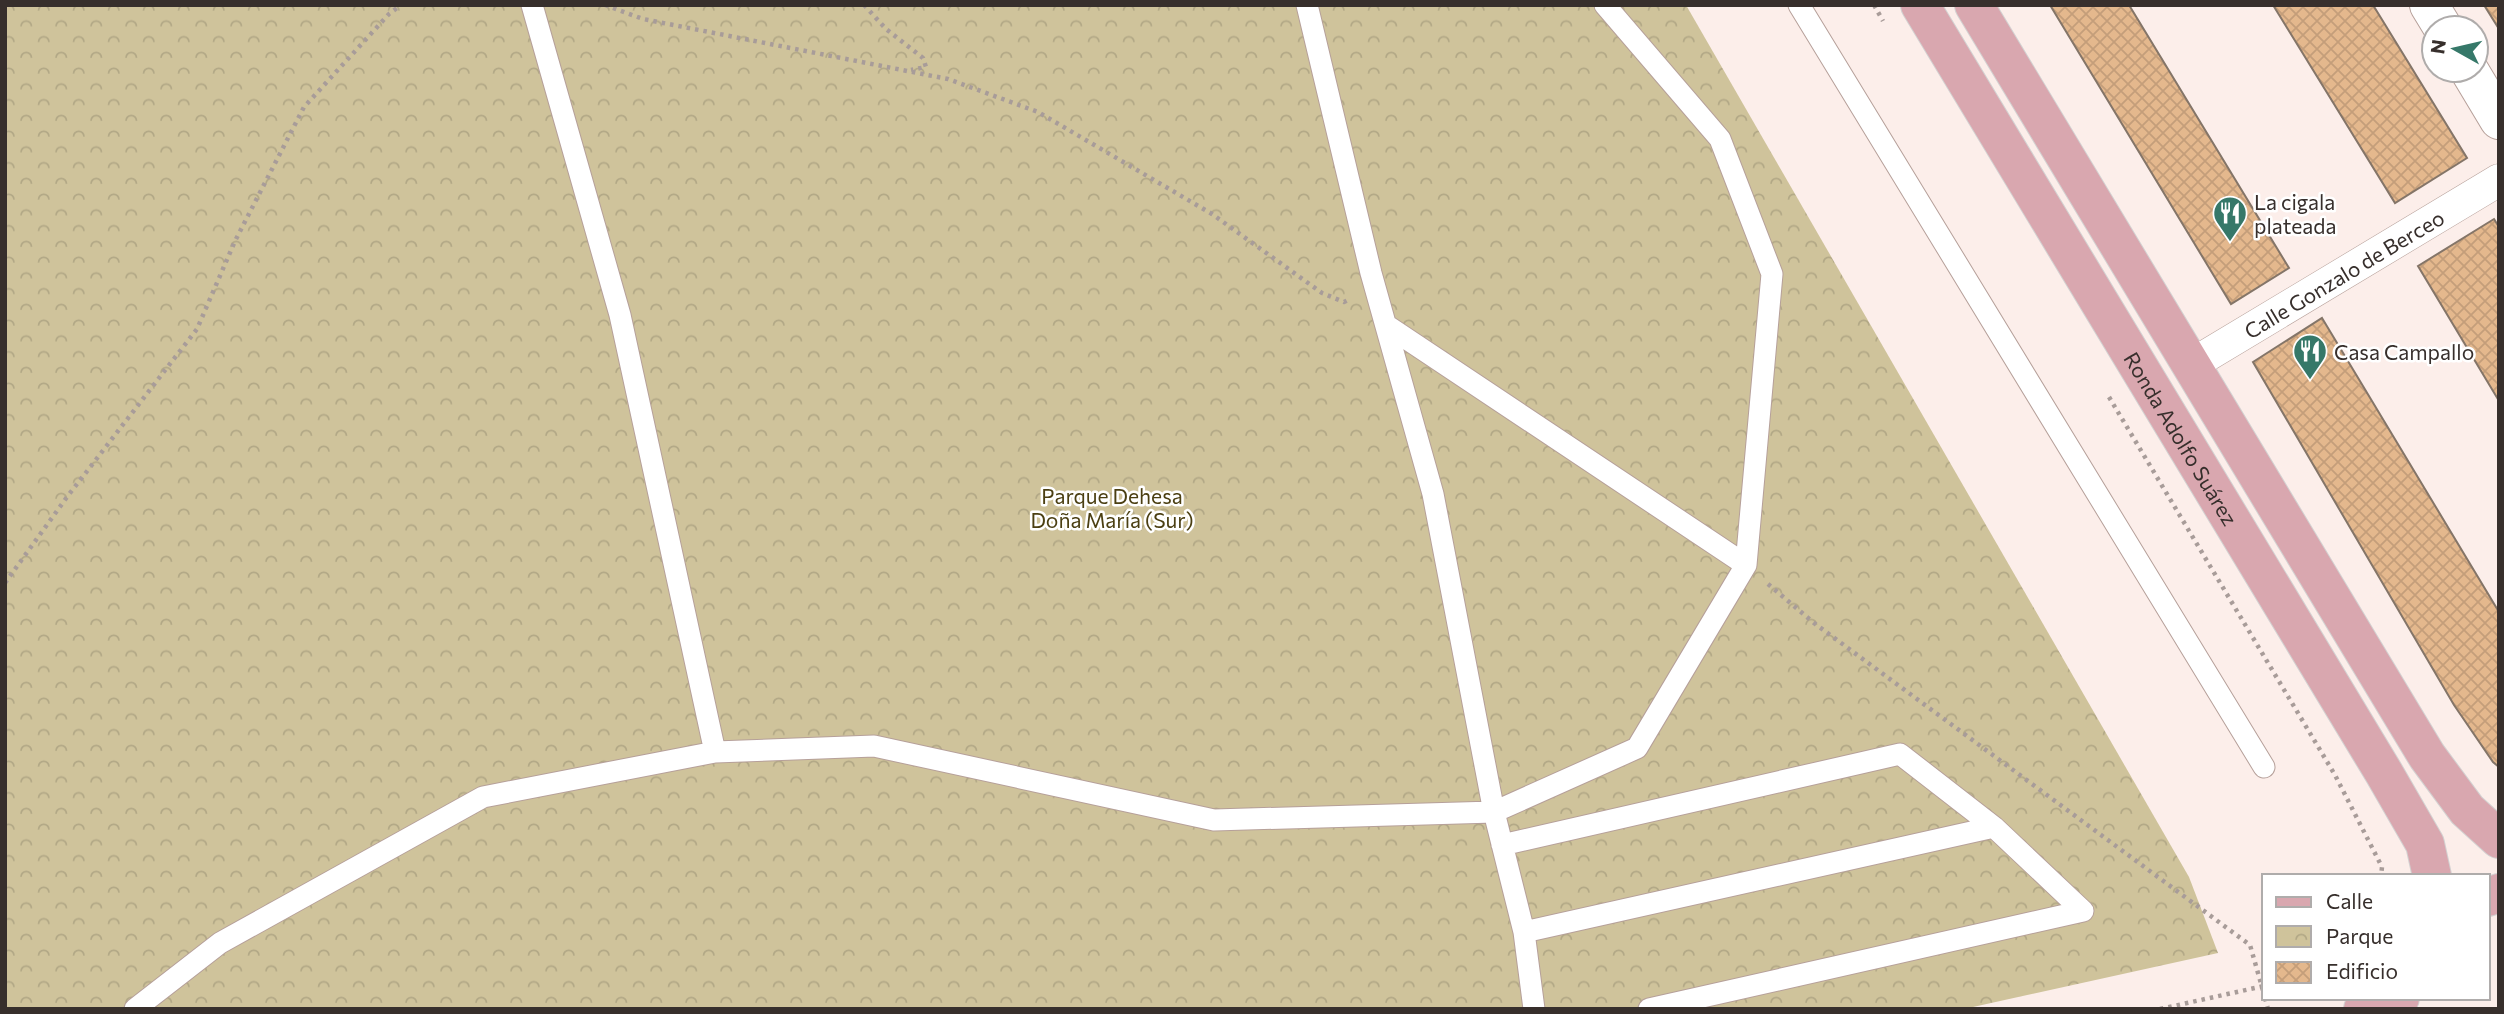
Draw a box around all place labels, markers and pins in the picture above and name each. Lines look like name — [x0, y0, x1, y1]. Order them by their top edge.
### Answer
place label: La cigala plateada — [2254, 189, 2336, 238]
restaurant icon: La cigala plateada — [2211, 194, 2249, 243]
restaurant icon: Casa Campallo — [2291, 332, 2329, 381]
place label: Casa Campallo — [2334, 339, 2474, 364]

